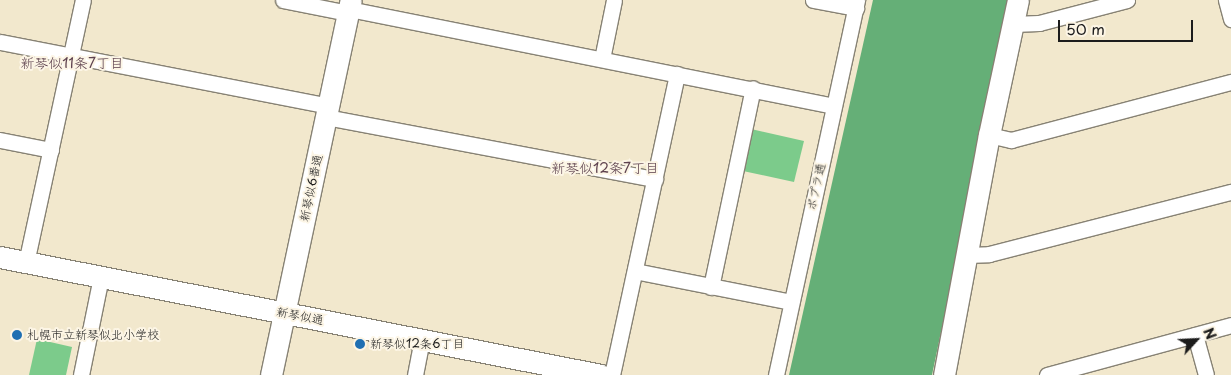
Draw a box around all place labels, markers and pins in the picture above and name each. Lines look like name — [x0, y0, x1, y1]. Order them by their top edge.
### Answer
place label: 札幌市立新琴似北小学校 — [27, 328, 159, 342]
marker: 札幌市立新琴似北小学校 — [11, 329, 23, 341]
place label: 新琴似12条6丁目 — [370, 337, 464, 351]
marker: 新琴似12条6丁目 — [354, 338, 366, 350]

